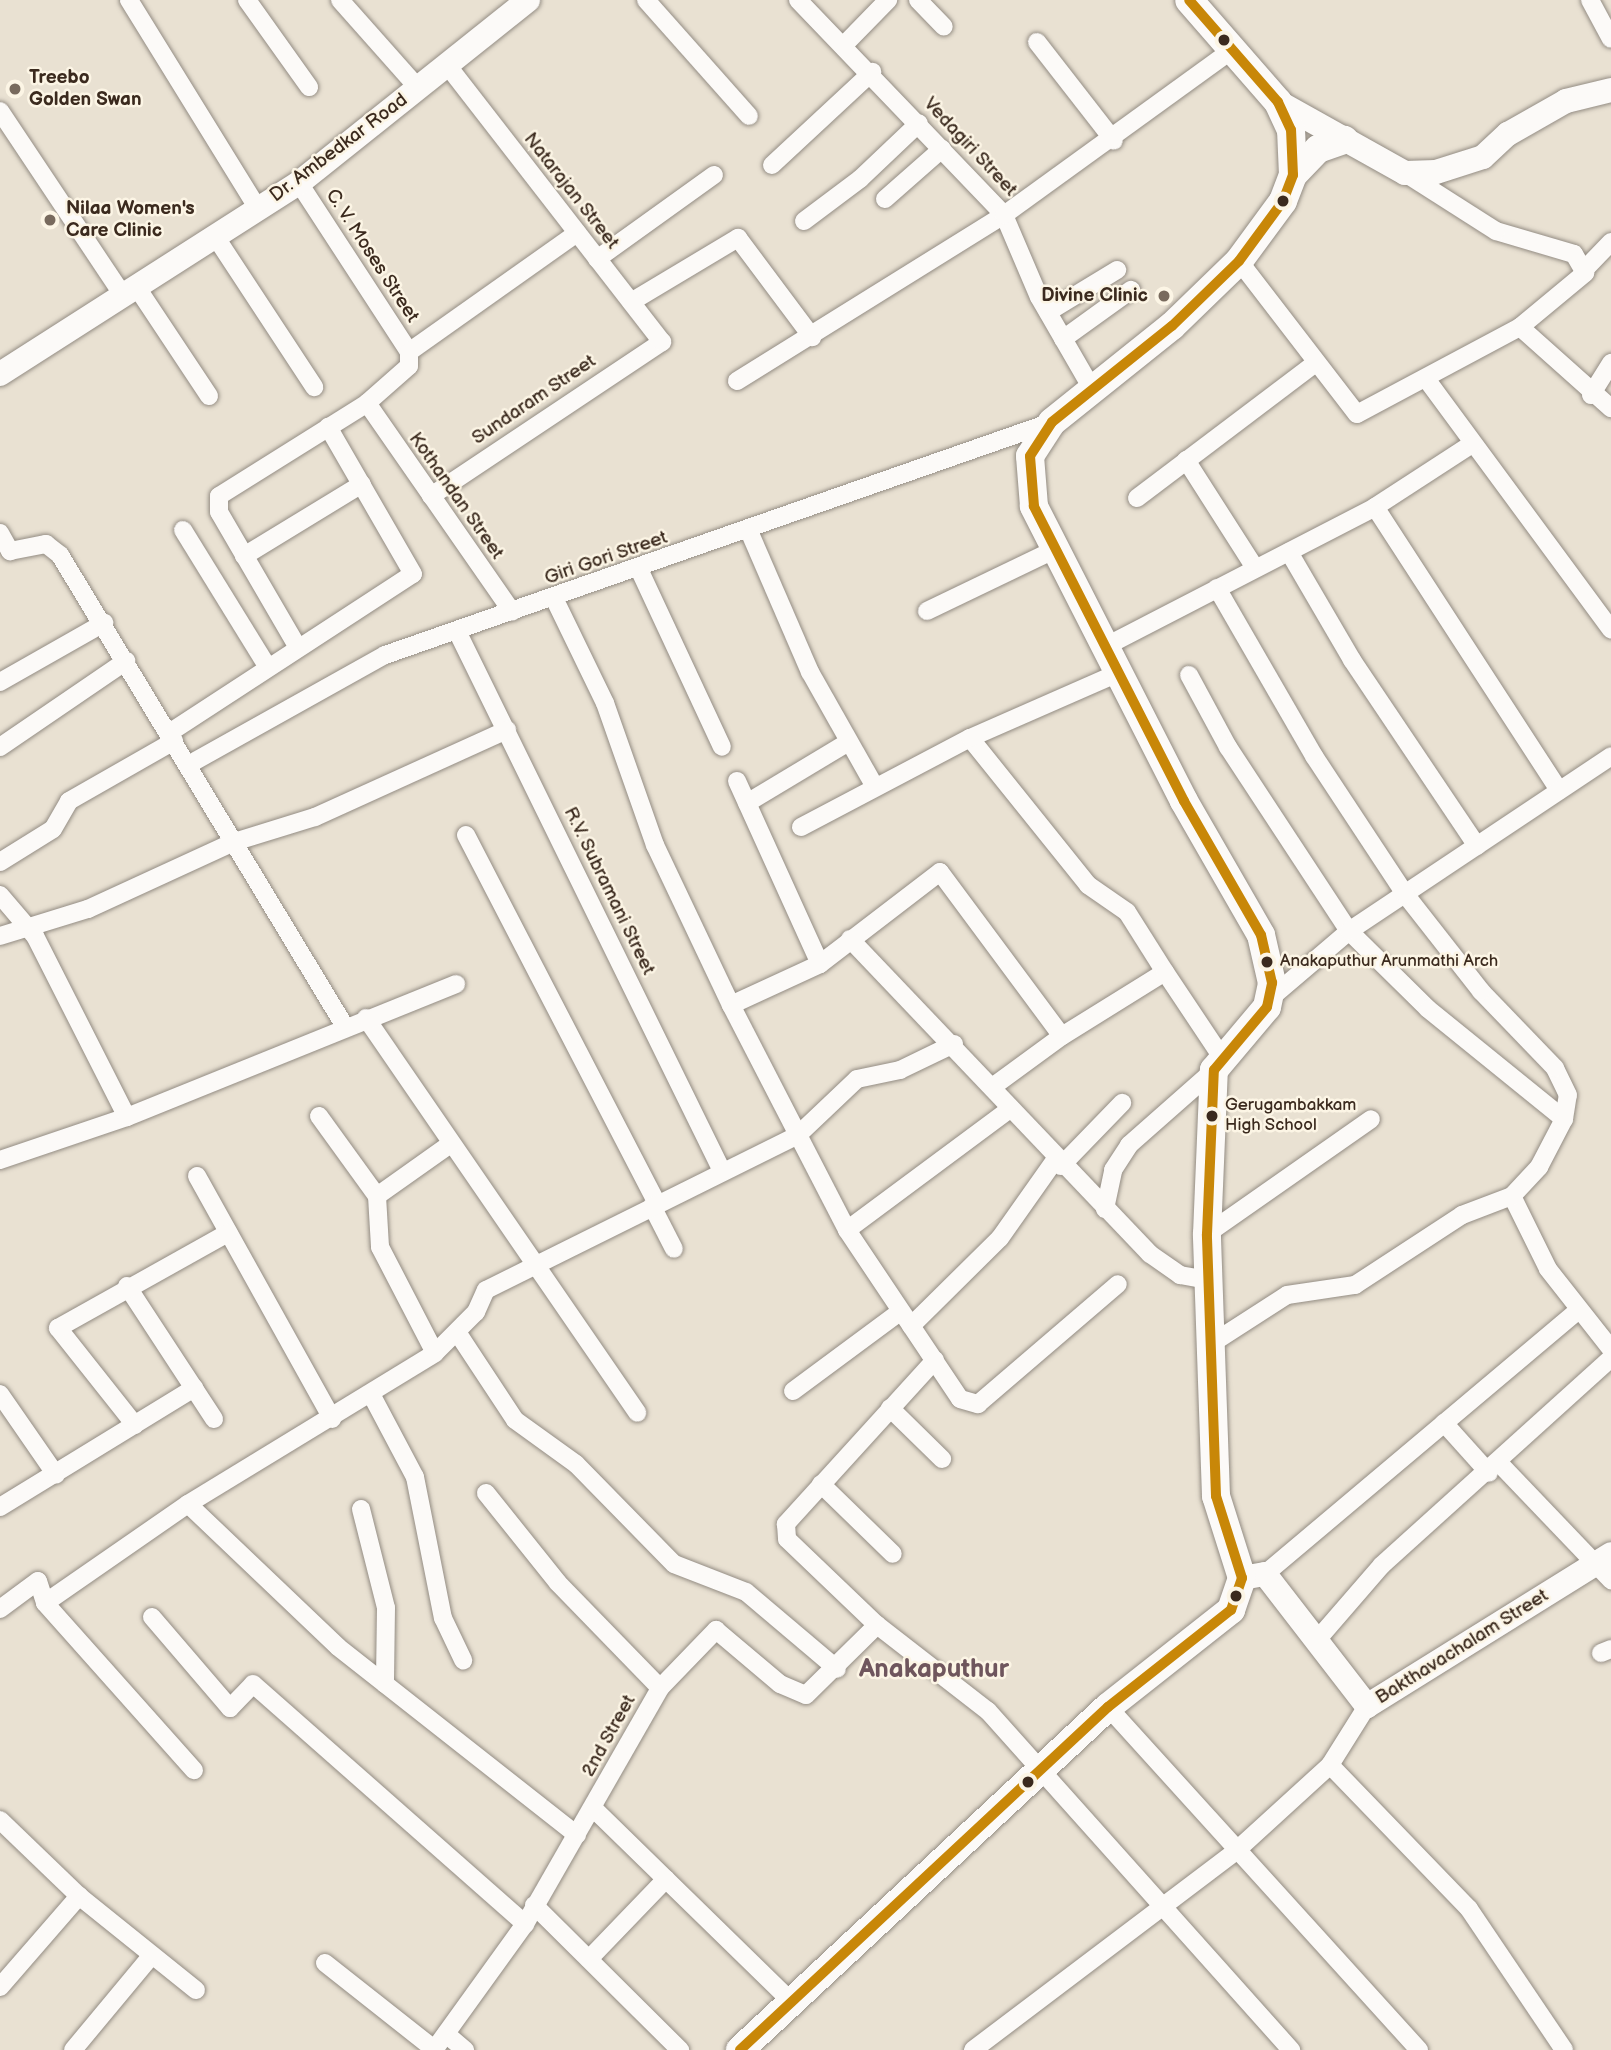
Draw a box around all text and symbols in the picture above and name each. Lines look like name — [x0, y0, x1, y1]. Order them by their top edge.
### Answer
unlabelled marker — [1217, 33, 1231, 47]
place label: Treebo Golden Swan — [29, 67, 142, 111]
marker: Treebo Golden Swan — [7, 81, 23, 97]
street label: Dr. Ambedkar Road — [266, 89, 412, 207]
street label: Vedagiri Street — [918, 93, 1022, 201]
street label: Natarajan Street — [518, 128, 624, 254]
street label: C. V. Moses Street — [320, 185, 424, 327]
unlabelled marker — [1276, 194, 1290, 208]
place label: Nilaa Women's Care Clinic — [66, 198, 195, 242]
marker: Nilaa Women's Care Clinic — [40, 210, 60, 230]
place label: Divine Clinic — [1041, 285, 1148, 307]
marker: Divine Clinic — [1154, 286, 1174, 306]
street label: Sundaram Street — [468, 350, 600, 450]
street label: Kothandan Street — [404, 428, 508, 564]
street label: Giri Gori Street — [541, 526, 671, 590]
street label: R.V. Subramani Street — [558, 803, 660, 979]
place label: Anakaputhur Arunmathi Arch — [1280, 952, 1498, 972]
marker: Anakaputhur Arunmathi Arch — [1260, 955, 1274, 969]
place label: Gerugambakkam High School — [1225, 1096, 1356, 1136]
marker: Gerugambakkam High School — [1205, 1109, 1219, 1123]
street label: Bakthavachalam Street — [1371, 1584, 1553, 1710]
unlabelled marker — [1229, 1589, 1243, 1603]
district label: Anakaputhur — [859, 1654, 1009, 1686]
street label: 2nd Street — [577, 1691, 641, 1781]
unlabelled marker — [1021, 1775, 1035, 1789]

